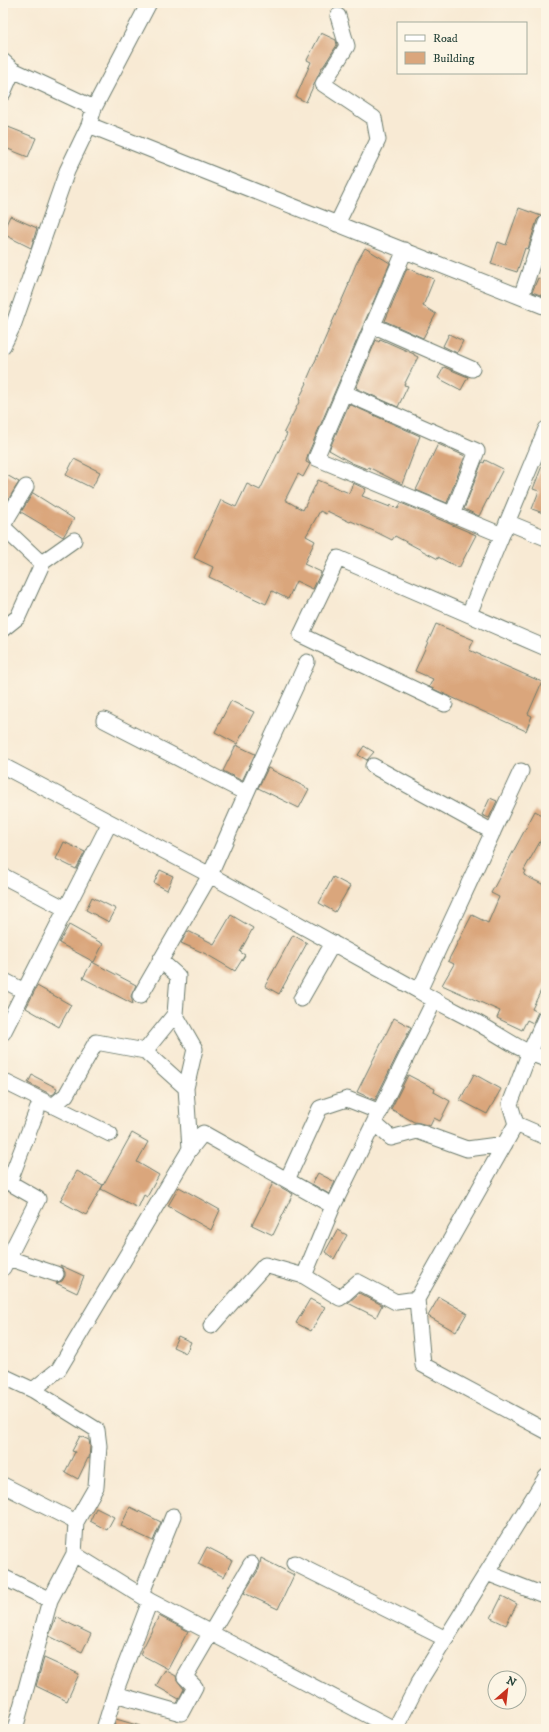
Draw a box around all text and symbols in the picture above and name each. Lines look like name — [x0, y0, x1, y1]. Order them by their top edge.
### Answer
legend — [397, 22, 527, 74]
text: Road — [433, 31, 458, 46]
text: Building — [433, 51, 474, 66]
north arrow — [487, 1670, 527, 1710]
text: N — [504, 1674, 518, 1690]

